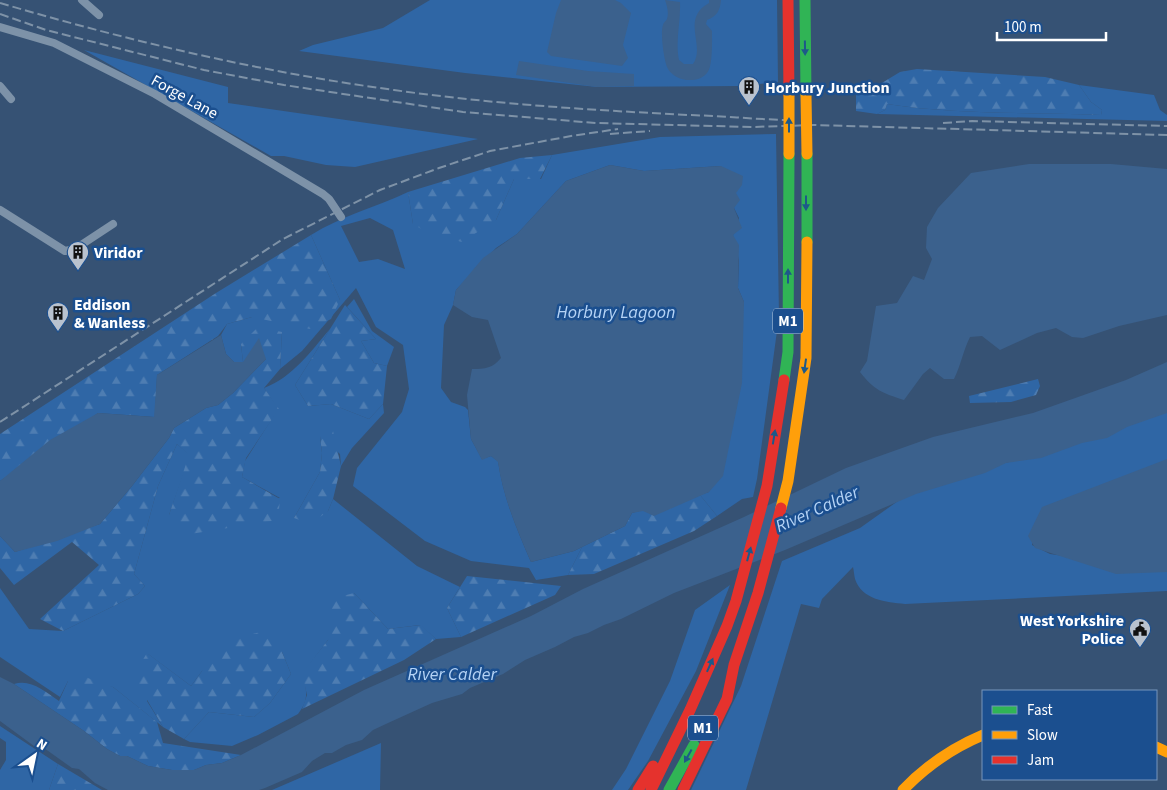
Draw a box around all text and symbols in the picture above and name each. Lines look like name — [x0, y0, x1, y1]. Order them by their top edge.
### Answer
scale bar — [997, 10, 1106, 42]
text: 100 m — [1004, 17, 1042, 38]
one-way arrow — [801, 40, 809, 56]
street label: Forge Lane — [147, 69, 222, 124]
building icon: Horbury Junction — [737, 75, 761, 106]
place label: Horbury Junction — [765, 77, 890, 99]
one-way arrow — [785, 116, 793, 132]
one-way arrow — [802, 195, 810, 211]
building icon: Viridor — [66, 240, 90, 271]
place label: Viridor — [93, 242, 143, 264]
one-way arrow — [784, 268, 792, 284]
place label: Eddison & Wanless — [74, 294, 145, 334]
water label: Horbury Lagoon — [557, 300, 675, 325]
building icon: Eddison & Wanless — [46, 301, 70, 332]
road number: M1 — [773, 308, 803, 334]
one-way arrow — [800, 358, 808, 374]
one-way arrow — [771, 429, 779, 445]
water label: River Calder — [771, 480, 864, 539]
one-way arrow — [745, 546, 753, 561]
place label: West Yorkshire Police — [1020, 610, 1124, 650]
public building icon: West Yorkshire Police — [1128, 617, 1152, 648]
one-way arrow — [706, 658, 714, 672]
water label: River Calder — [407, 662, 497, 687]
legend — [982, 690, 1157, 780]
text: Fast — [1027, 700, 1053, 721]
road number: M1 — [688, 716, 718, 740]
text: Slow — [1027, 725, 1058, 746]
north arrow — [10, 730, 60, 780]
text: N — [32, 734, 51, 756]
one-way arrow — [684, 749, 693, 762]
text: Jam — [1027, 750, 1054, 771]

